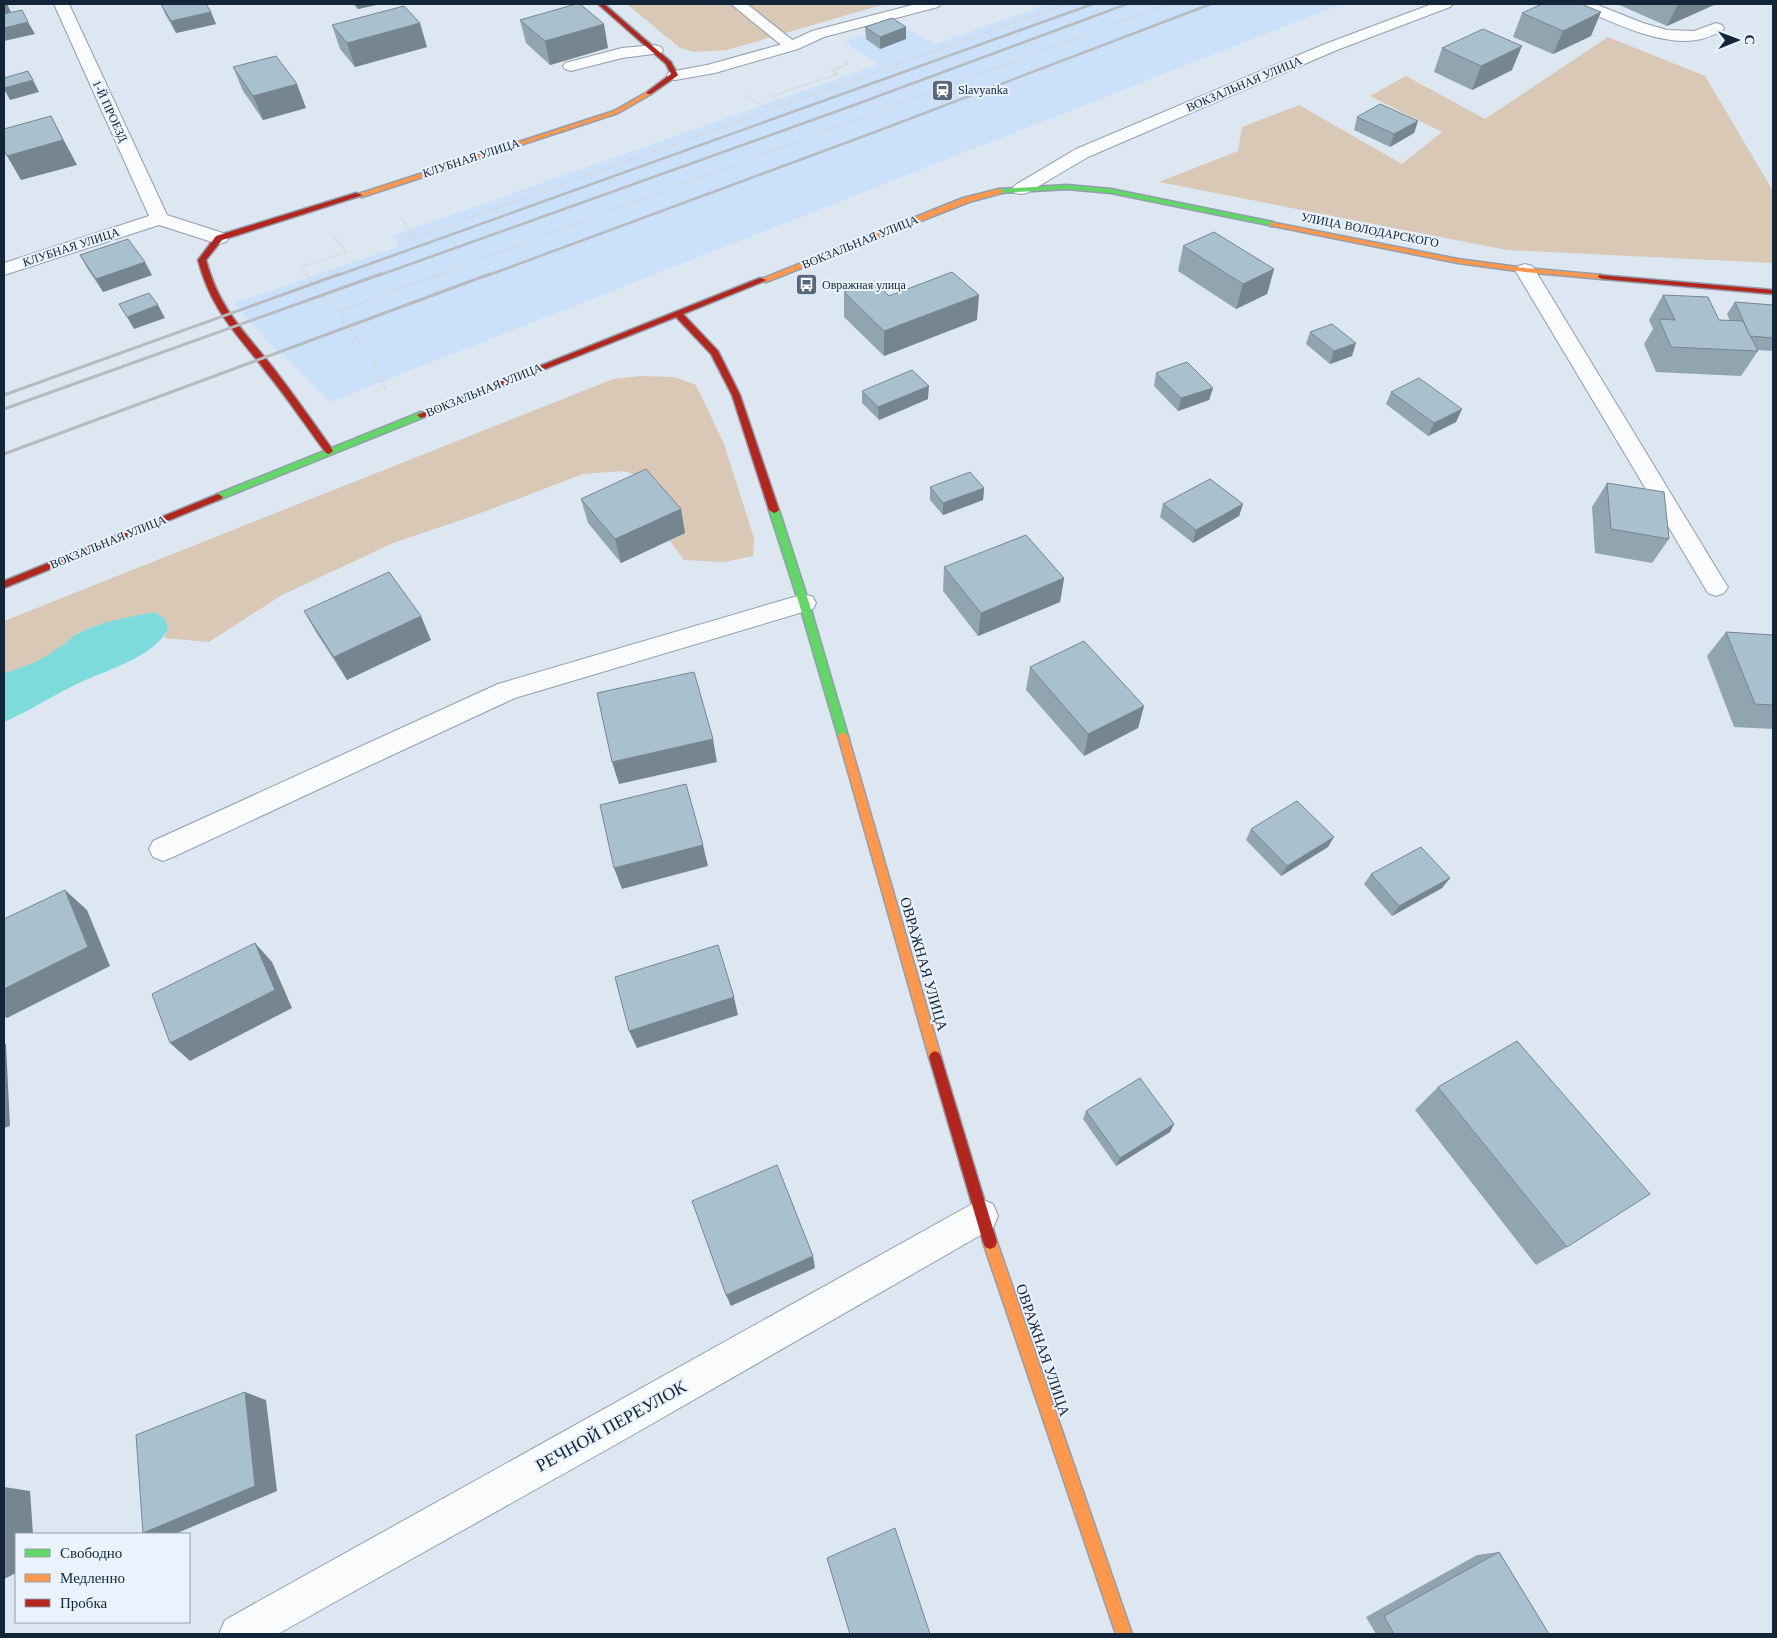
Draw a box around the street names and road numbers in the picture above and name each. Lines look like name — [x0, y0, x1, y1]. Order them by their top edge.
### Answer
street label: ВОКЗАЛЬНАЯ УЛИЦА — [1184, 53, 1304, 115]
street label: 1-Й ПРОЕЗД — [90, 78, 130, 144]
street label: КЛУБНАЯ УЛИЦА — [421, 136, 522, 180]
street label: УЛИЦА ВОЛОДАРСКОГО — [1300, 210, 1440, 250]
street label: ВОКЗАЛЬНАЯ УЛИЦА — [800, 212, 920, 272]
street label: КЛУБНАЯ УЛИЦА — [21, 225, 122, 269]
street label: ВОКЗАЛЬНАЯ УЛИЦА — [424, 360, 544, 420]
street label: ВОКЗАЛЬНАЯ УЛИЦА — [48, 512, 168, 572]
street label: ОВРАЖНАЯ УЛИЦА — [897, 895, 951, 1033]
street label: ОВРАЖНАЯ УЛИЦА — [1013, 1282, 1073, 1418]
street label: РЕЧНОЙ ПЕРЕУЛОК — [532, 1376, 691, 1476]

